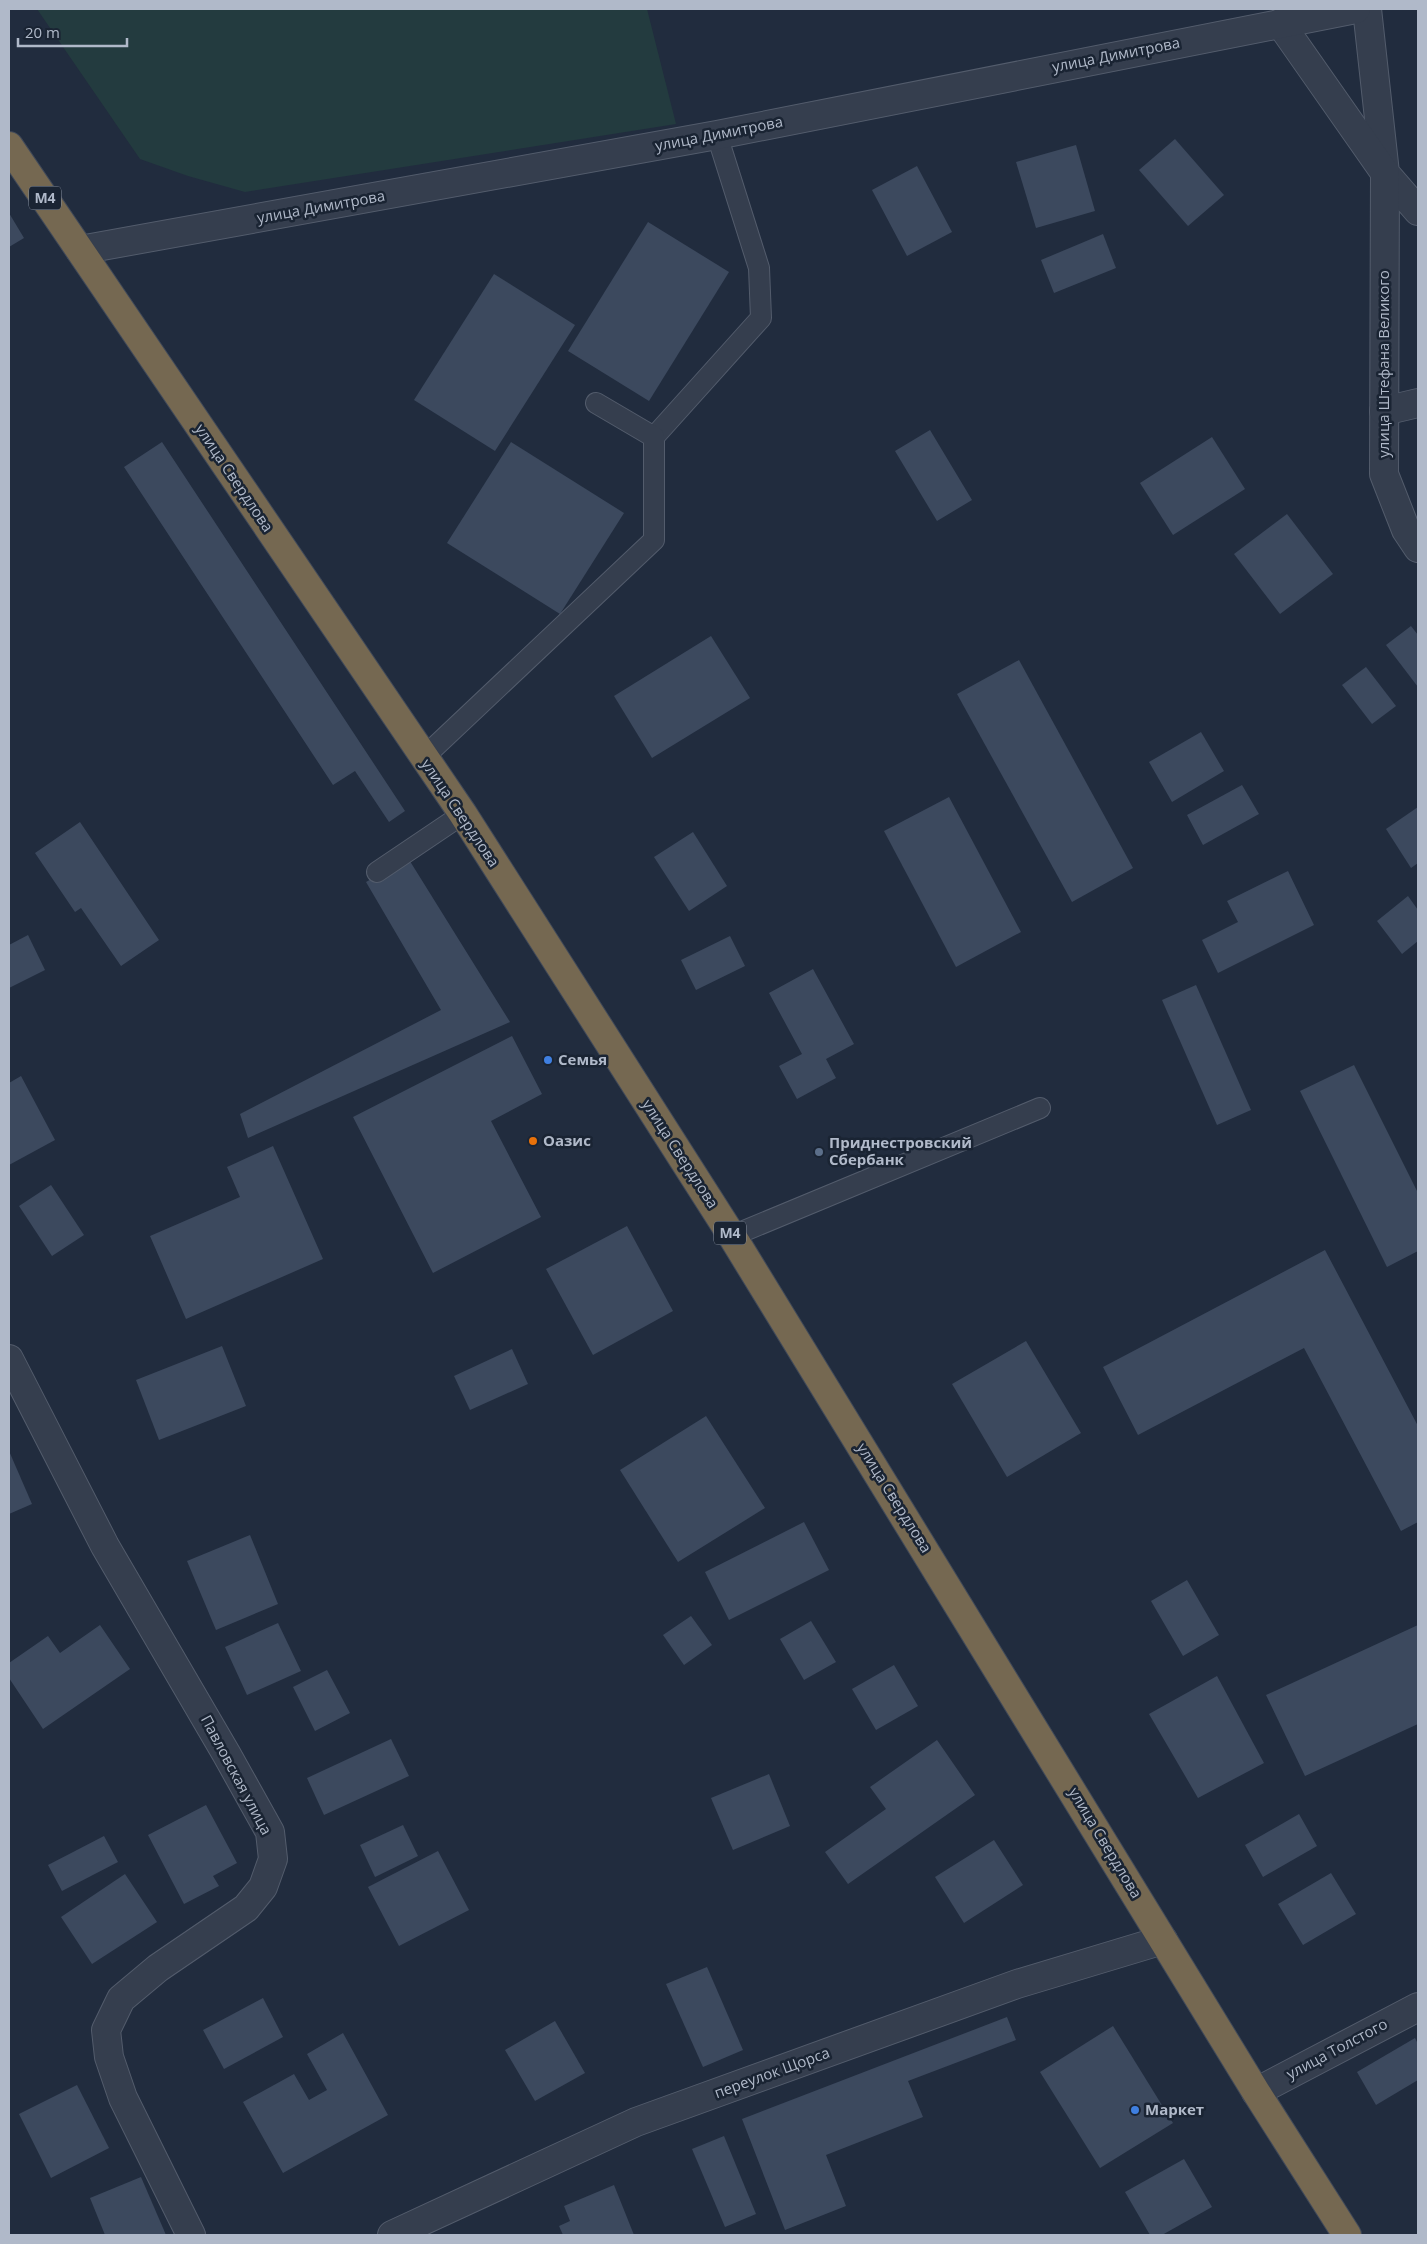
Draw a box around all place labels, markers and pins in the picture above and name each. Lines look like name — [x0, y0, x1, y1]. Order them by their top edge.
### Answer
place label: Семья — [558, 1049, 607, 1069]
marker: Семья — [542, 1054, 554, 1066]
place label: Оазис — [543, 1130, 591, 1150]
place label: Приднестровский Сбербанк — [829, 1132, 972, 1169]
marker: Оазис — [527, 1135, 539, 1147]
marker: Приднестровский Сбербанк — [813, 1146, 825, 1158]
place label: Маркет — [1145, 2099, 1204, 2119]
marker: Маркет — [1129, 2104, 1141, 2116]

